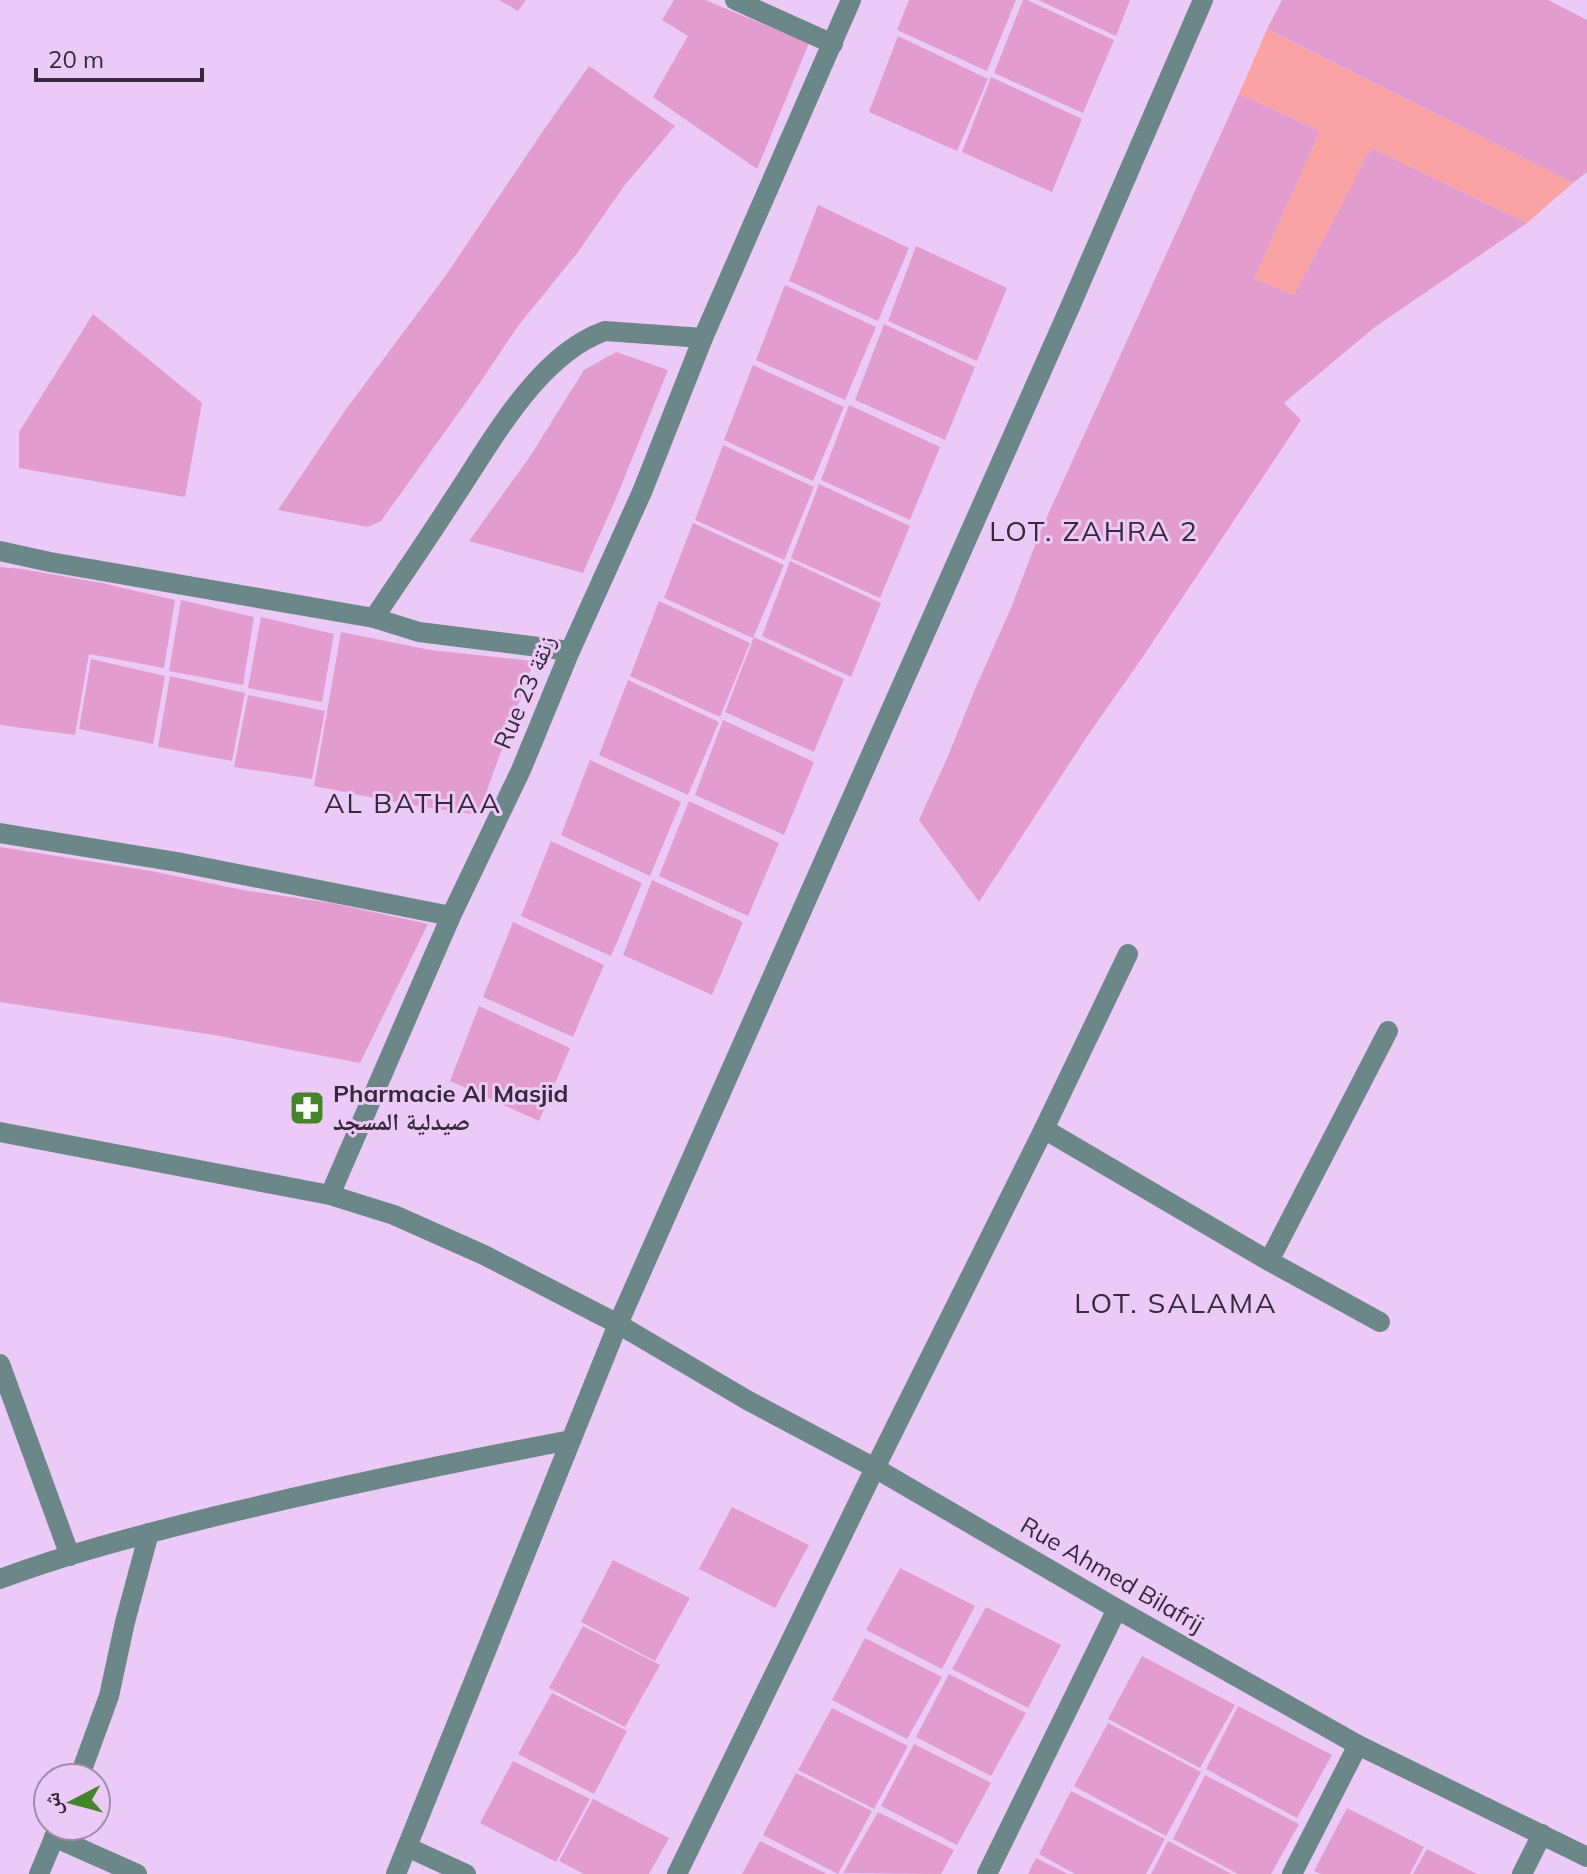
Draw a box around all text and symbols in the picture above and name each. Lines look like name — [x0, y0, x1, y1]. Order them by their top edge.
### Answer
scale bar — [36, 32, 202, 82]
text: 20 m — [48, 44, 104, 74]
district label: LOT. ZAHRA 2 — [989, 513, 1199, 548]
street label: Rue 23 زنقة — [487, 630, 561, 753]
district label: AL BATHAA — [324, 785, 502, 820]
place label: Pharmacie Al Masjid صيدلية المسجد — [333, 1078, 568, 1136]
pharmacy icon: Pharmacie Al Masjid صيدلية المسجد — [288, 1089, 326, 1127]
district label: LOT. SALAMA — [1074, 1285, 1278, 1320]
street label: Rue Ahmed Bilafrij — [1016, 1509, 1209, 1639]
north arrow — [32, 1762, 112, 1842]
text: ش — [37, 1791, 67, 1817]

